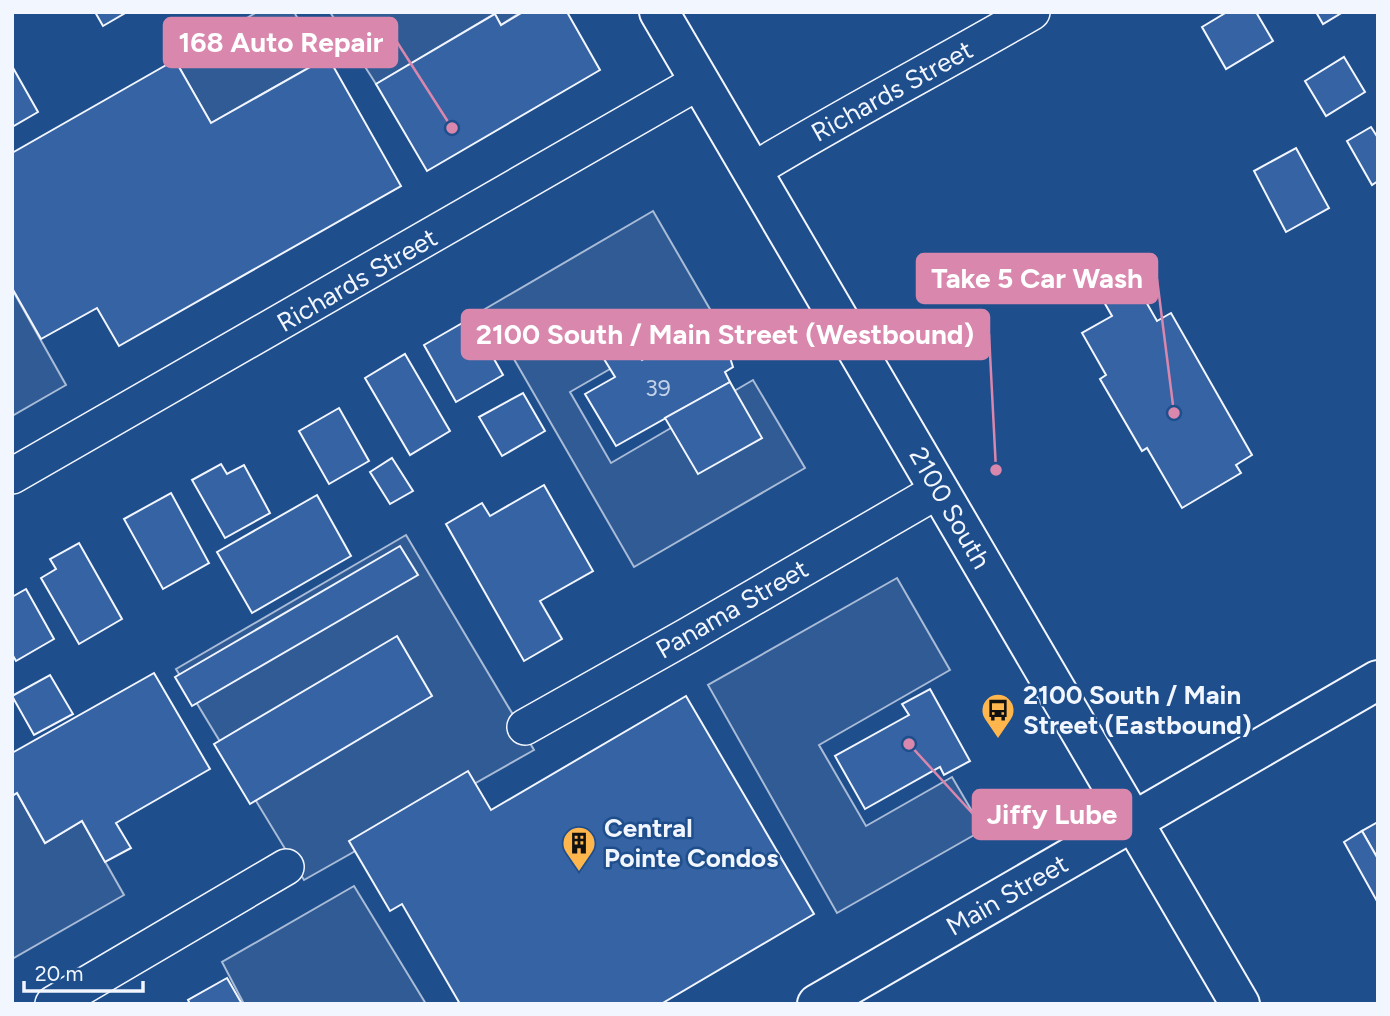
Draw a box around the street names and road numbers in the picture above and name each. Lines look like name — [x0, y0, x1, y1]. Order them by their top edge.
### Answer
street label: Richards Street — [806, 33, 978, 149]
street label: Richards Street — [271, 221, 443, 339]
street label: 2100 South — [902, 442, 998, 574]
street label: Panama Street — [650, 552, 814, 665]
street label: Main Street — [941, 847, 1074, 943]

